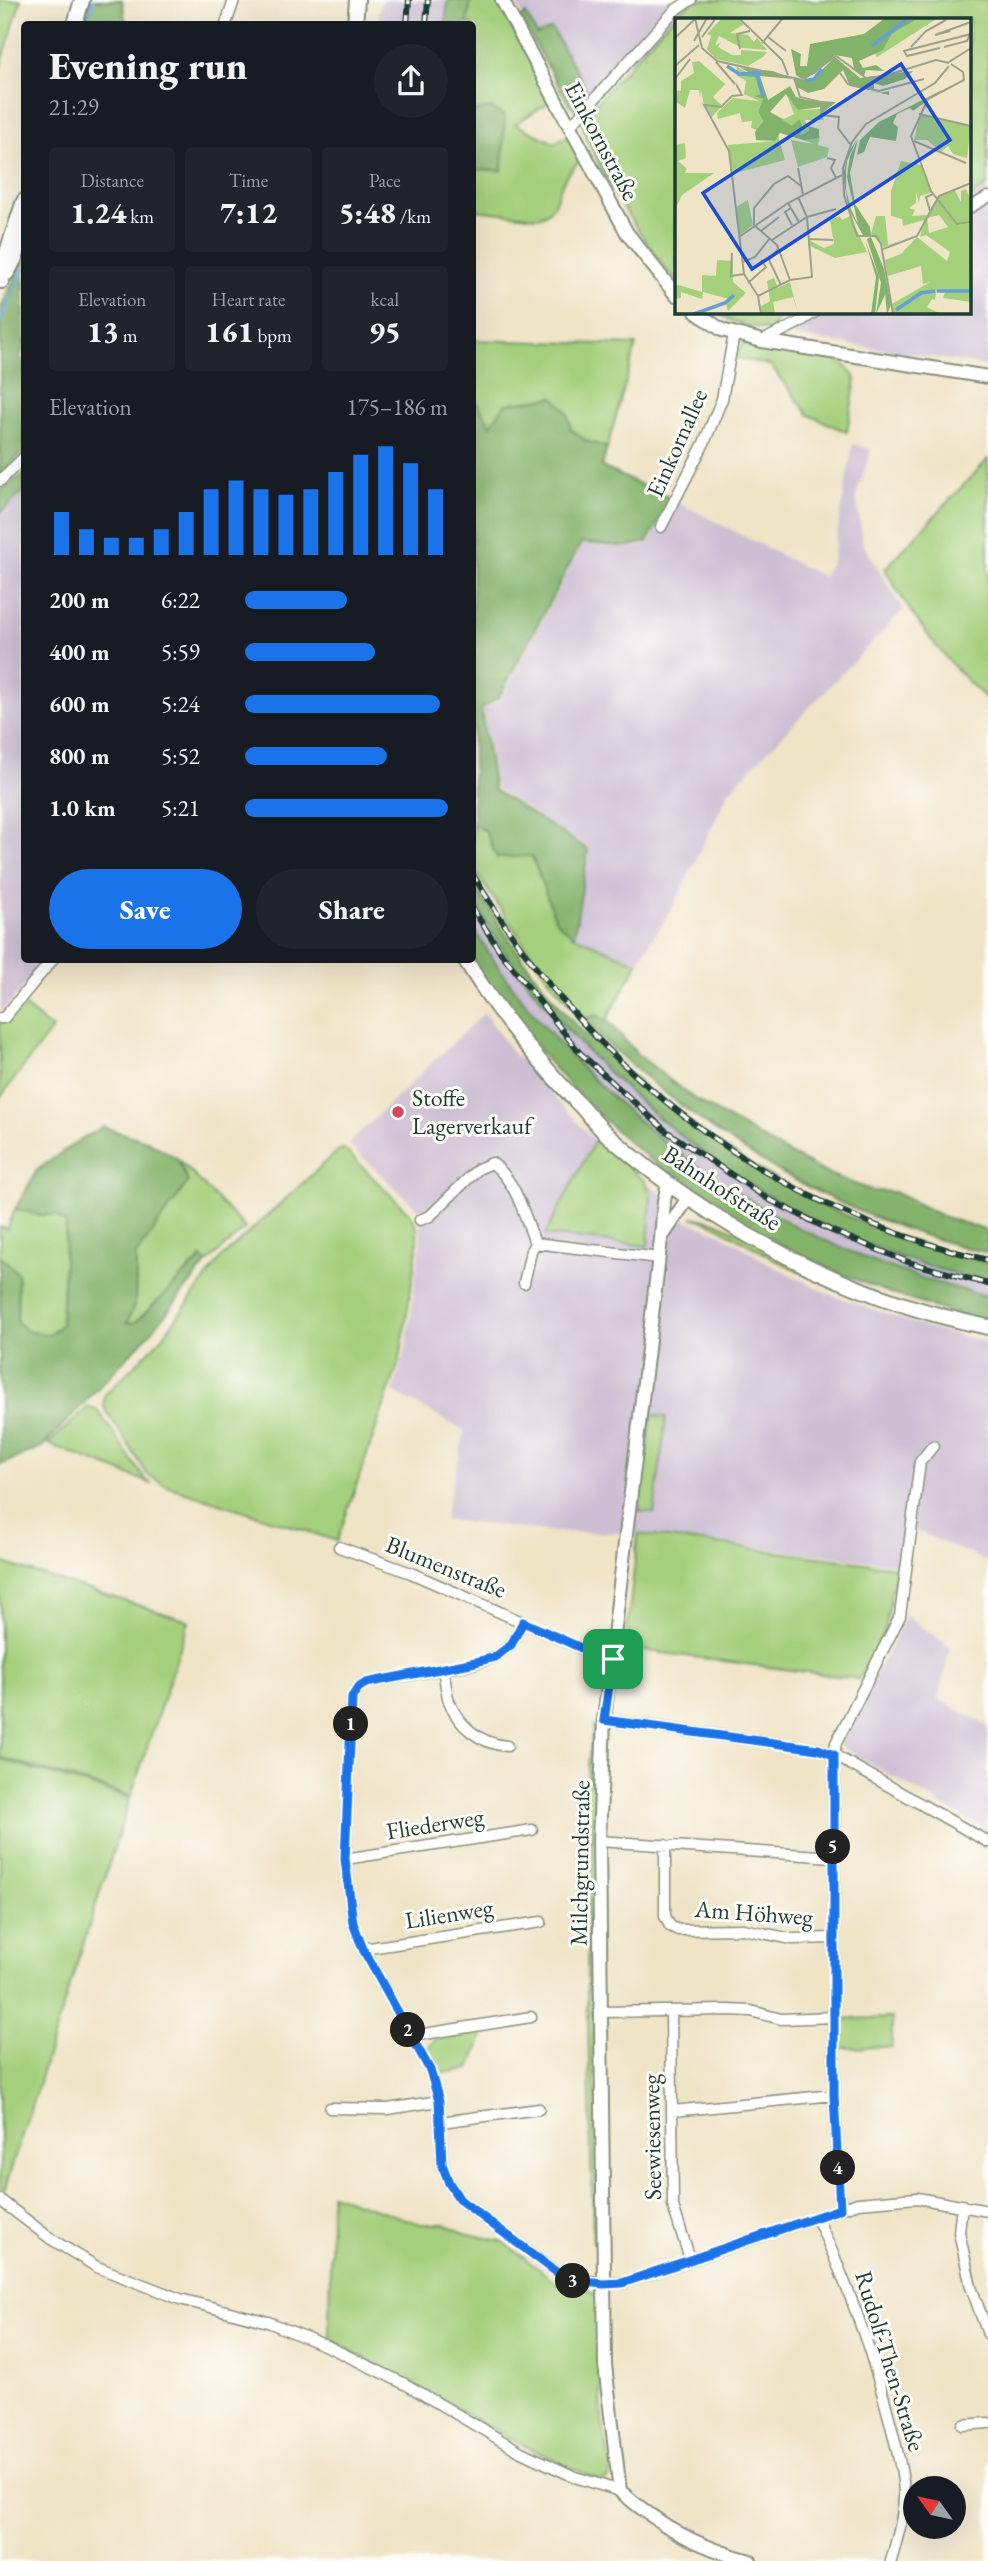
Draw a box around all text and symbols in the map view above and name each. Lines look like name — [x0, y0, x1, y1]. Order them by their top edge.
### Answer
inset map — [675, 18, 970, 313]
text: Evening run — [49, 41, 247, 90]
button: share — [374, 44, 448, 118]
street label: Einkornstraße — [558, 76, 647, 206]
text: 21:29 — [49, 92, 99, 122]
text: Distance — [80, 168, 144, 193]
text: Time — [229, 168, 268, 193]
text: Pace — [369, 168, 401, 193]
text: 1.24 — [70, 193, 126, 232]
text: 7:12 — [220, 193, 277, 232]
text: 5:48 — [339, 193, 396, 232]
text: km — [126, 204, 154, 229]
text: /km — [396, 204, 431, 229]
text: Elevation — [78, 287, 146, 312]
text: Heart rate — [212, 287, 285, 312]
text: kcal — [371, 287, 399, 312]
text: 13 — [87, 312, 119, 351]
text: 161 — [205, 312, 254, 351]
text: 95 — [369, 312, 401, 351]
text: m — [119, 323, 138, 348]
text: bpm — [254, 323, 292, 348]
street label: Einkornallee — [639, 384, 714, 502]
text: Elevation — [49, 392, 132, 422]
text: 175–186 m — [347, 392, 448, 422]
text: 200 m — [49, 585, 110, 615]
text: 6:22 — [161, 585, 200, 615]
text: 400 m — [49, 637, 110, 667]
text: 5:59 — [161, 637, 200, 667]
text: 600 m — [49, 689, 110, 719]
text: 5:24 — [161, 689, 200, 719]
text: 800 m — [49, 741, 110, 771]
text: 5:52 — [161, 741, 200, 771]
text: 1.0 km — [49, 793, 116, 823]
text: 5:21 — [161, 793, 200, 823]
button: Save — [49, 869, 242, 949]
button: Share — [256, 869, 448, 949]
place label: Stoffe Lagerverkauf — [412, 1082, 535, 1141]
marker: Stoffe Lagerverkauf — [390, 1104, 406, 1120]
street label: Bahnhofstraße — [657, 1138, 787, 1237]
street label: Blumenstraße — [381, 1528, 511, 1605]
pin — [583, 1629, 643, 1689]
icon: arrive — [594, 1640, 632, 1678]
pin: 1 — [334, 1706, 368, 1742]
text: 1 — [345, 1711, 356, 1736]
street label: Milchgrundstraße — [563, 1780, 596, 1946]
street label: Fliederweg — [384, 1800, 486, 1846]
pin: 5 — [816, 1829, 850, 1864]
text: 5 — [827, 1834, 838, 1859]
street label: Lilienweg — [403, 1891, 496, 1936]
street label: Am Höhweg — [693, 1893, 815, 1932]
pin: 2 — [390, 2012, 426, 2048]
text: 2 — [402, 2017, 413, 2042]
street label: Seewiesenweg — [635, 2073, 668, 2200]
pin: 4 — [820, 2150, 856, 2186]
text: 4 — [832, 2155, 843, 2180]
pin: 3 — [556, 2264, 590, 2298]
street label: Rudolf-Then-Straße — [848, 2267, 933, 2455]
text: 3 — [567, 2268, 578, 2293]
north arrow — [903, 2476, 966, 2539]
map controls — [903, 2476, 966, 2539]

